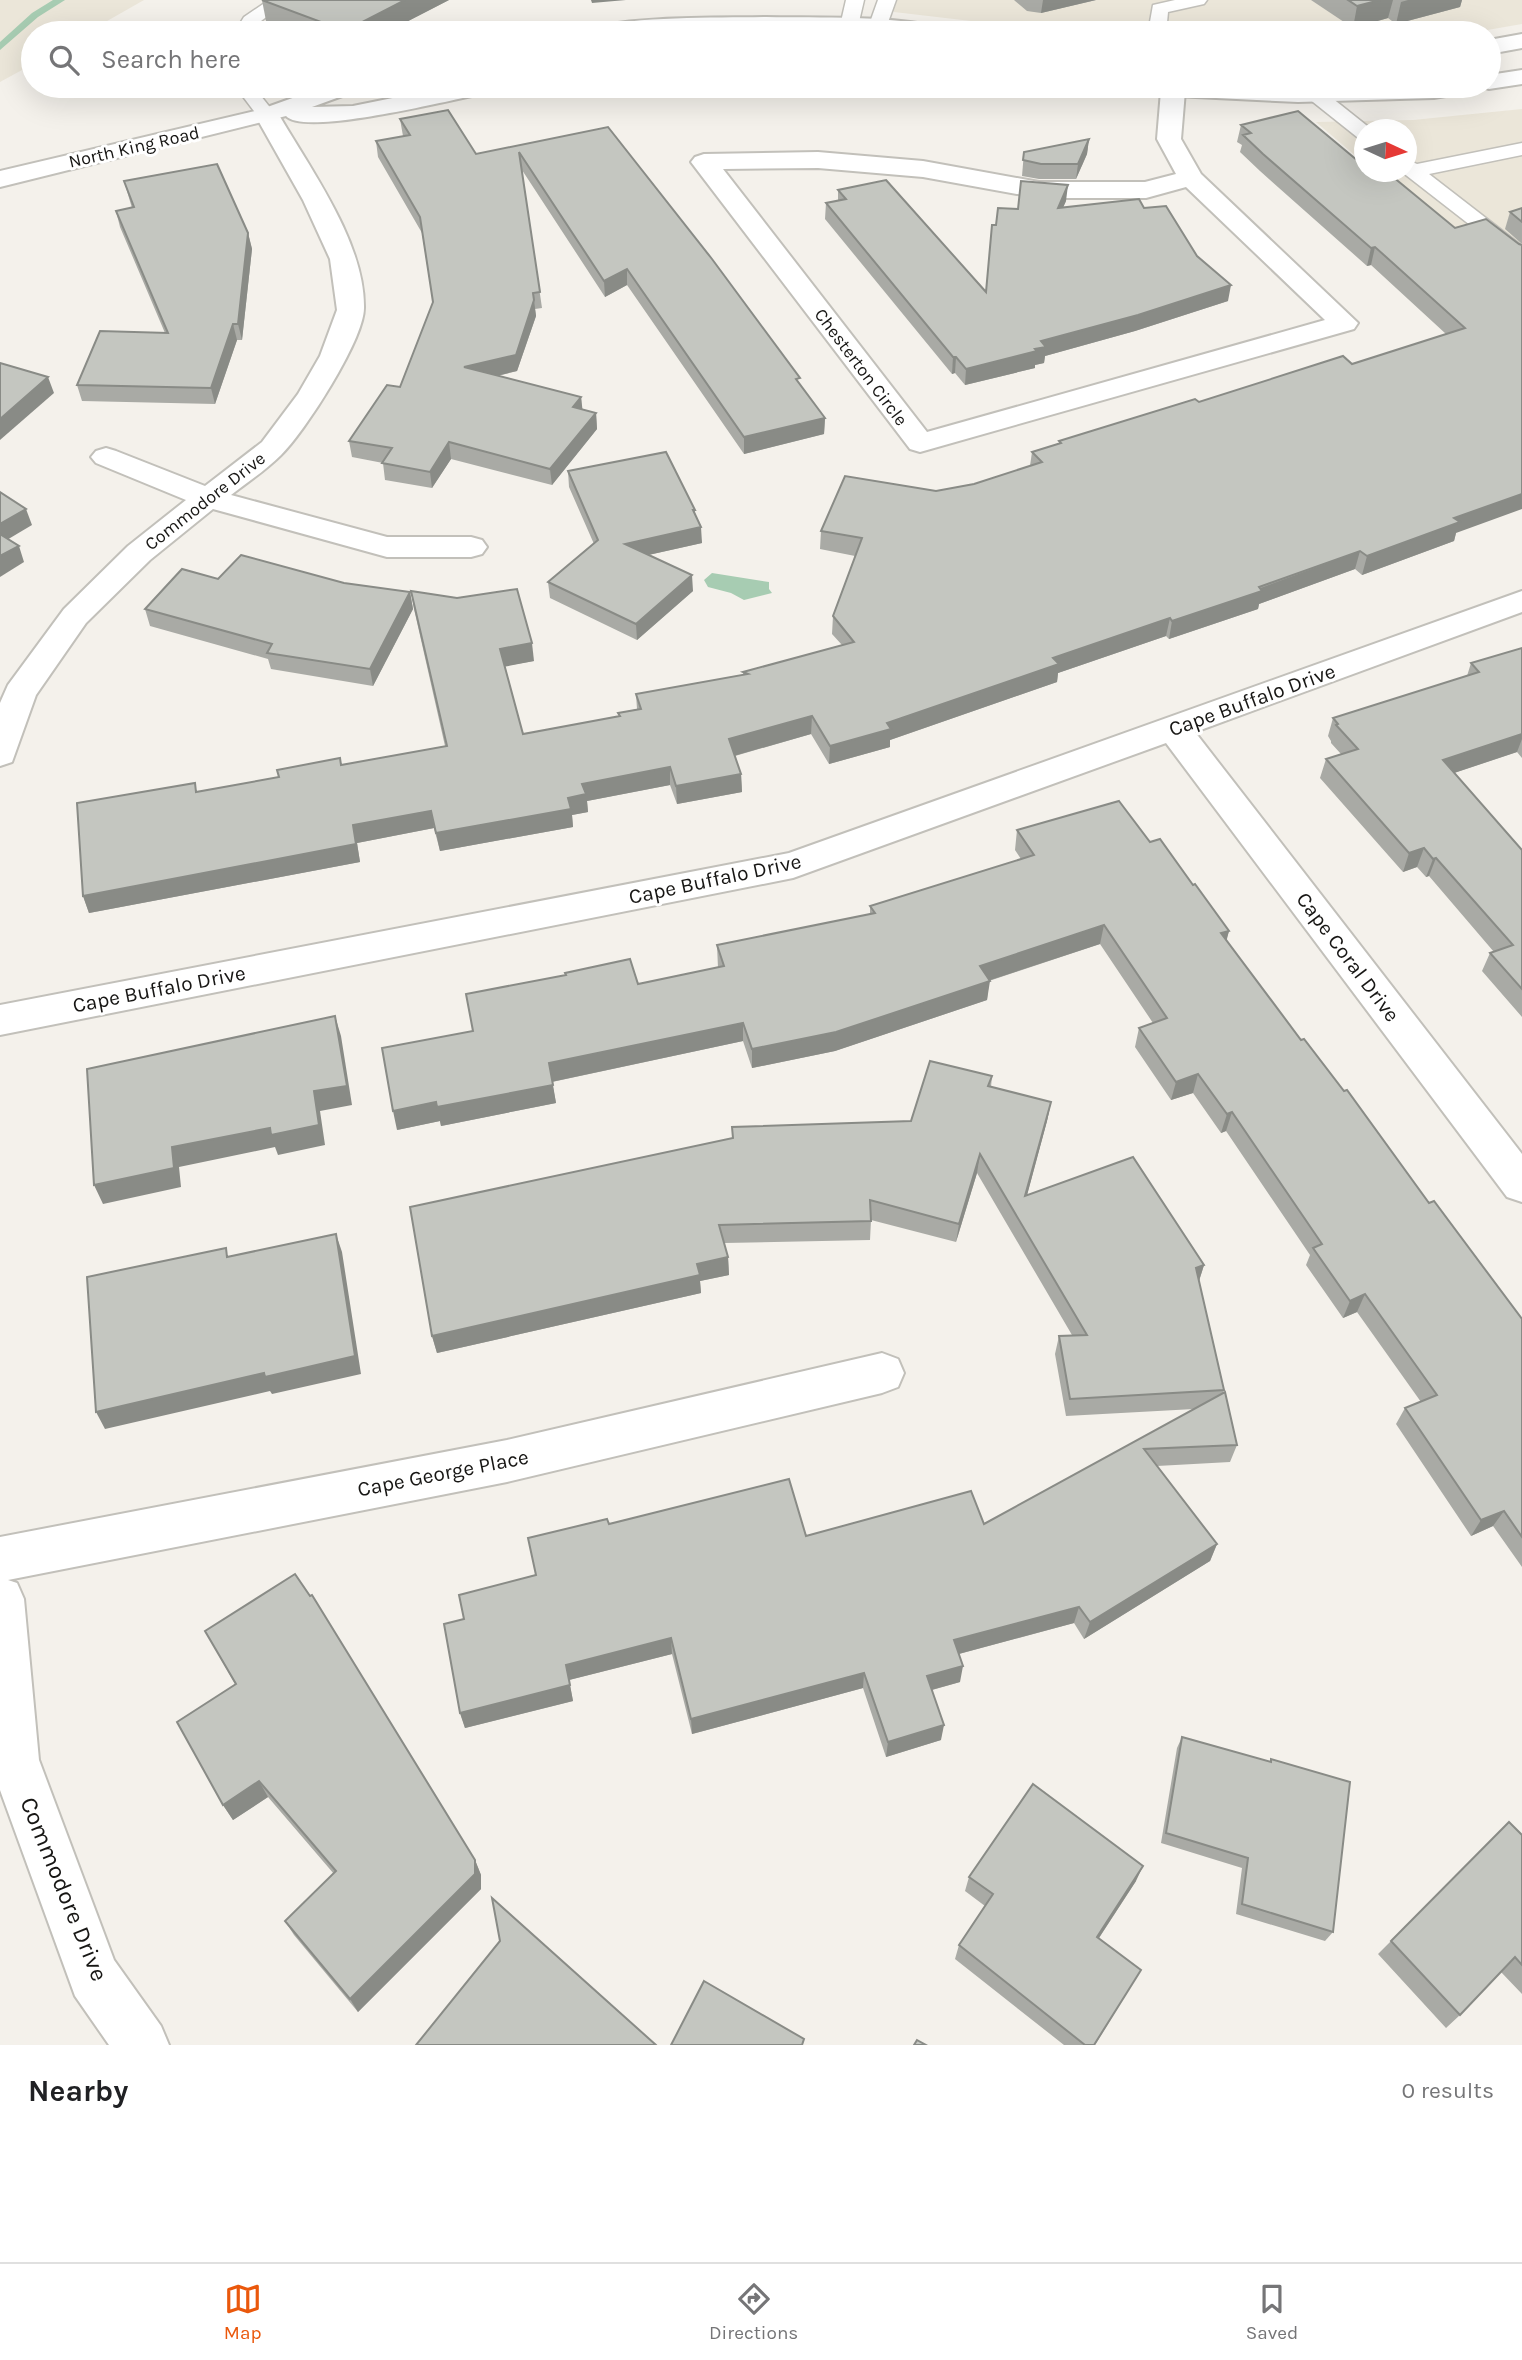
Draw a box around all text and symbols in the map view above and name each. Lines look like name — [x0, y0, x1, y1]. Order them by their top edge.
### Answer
search box — [21, 21, 1501, 98]
icon: search — [45, 41, 83, 79]
text: Search here — [101, 44, 241, 75]
north arrow — [1354, 119, 1417, 182]
street label: North King Road — [66, 121, 202, 173]
street label: Chesterton Circle — [810, 304, 912, 430]
street label: Commodore Drive — [140, 447, 270, 555]
street label: Cape Buffalo Drive — [1165, 659, 1339, 741]
street label: Cape Buffalo Drive — [627, 849, 803, 909]
street label: Cape Coral Drive — [1292, 888, 1404, 1026]
street label: Cape Buffalo Drive — [71, 960, 247, 1018]
street label: Cape George Place — [355, 1445, 531, 1501]
street label: Commodore Drive — [14, 1793, 114, 1985]
text: Nearby — [28, 2073, 128, 2109]
text: 0 results — [1402, 2077, 1494, 2104]
tab: Map — [224, 2280, 262, 2344]
tab: Directions — [709, 2280, 798, 2344]
tab: Saved — [1246, 2280, 1298, 2344]

